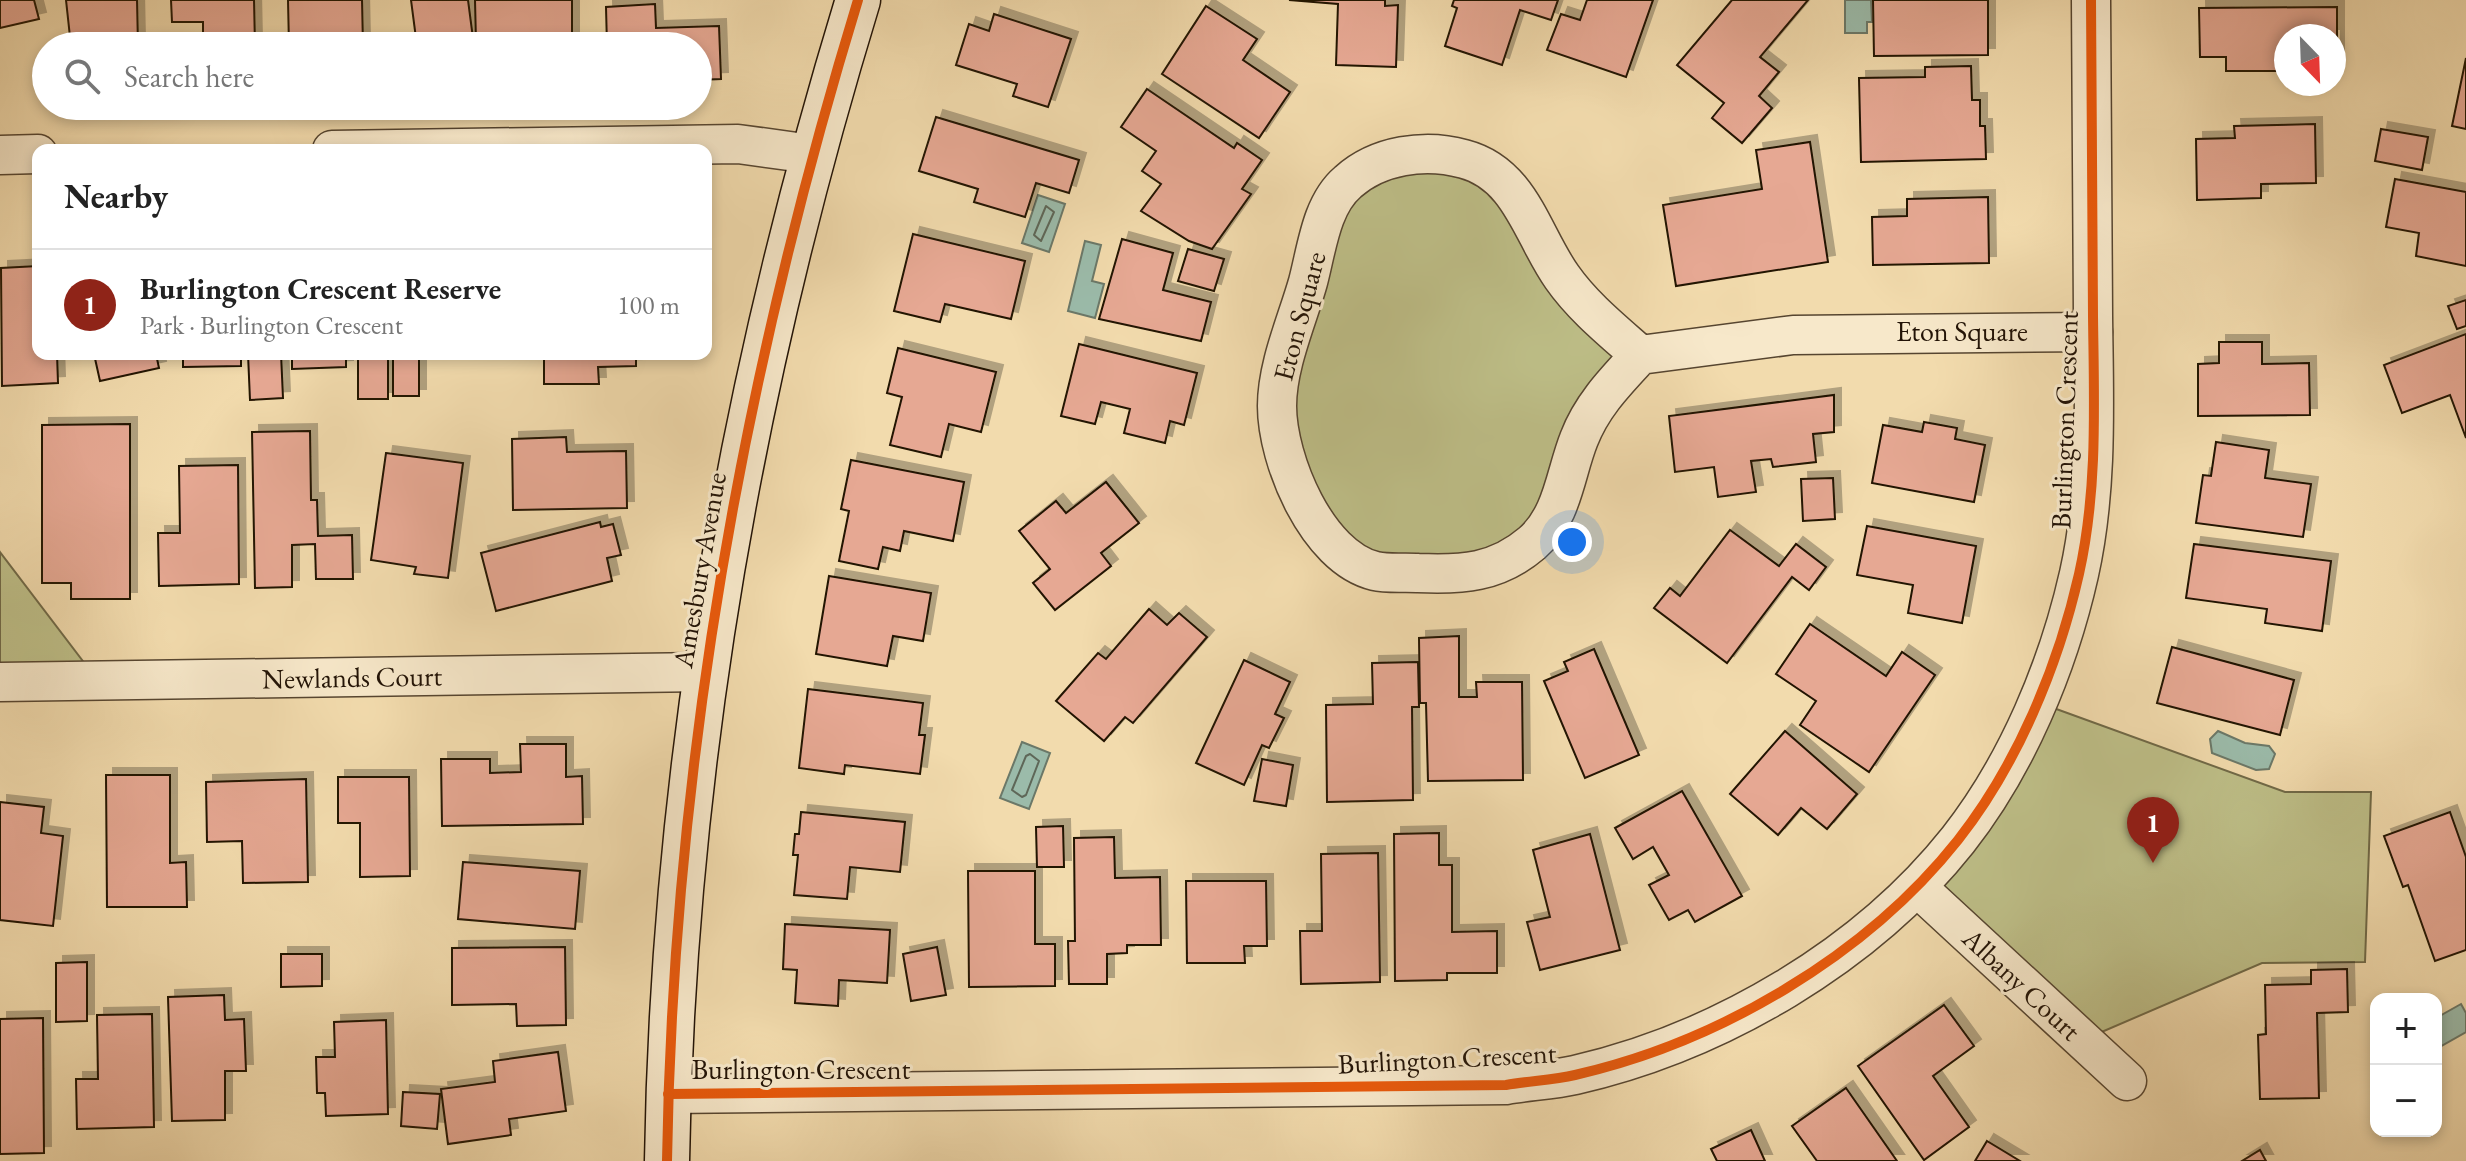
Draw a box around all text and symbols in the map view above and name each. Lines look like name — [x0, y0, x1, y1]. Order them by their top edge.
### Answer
north arrow — [2274, 24, 2346, 96]
search box — [32, 32, 712, 120]
icon: search — [60, 54, 104, 98]
text: Search here — [124, 57, 254, 96]
text: Nearby — [64, 174, 168, 218]
street label: Eton Square — [1265, 247, 1334, 384]
text: Burlington Crescent Reserve — [140, 269, 501, 308]
text: 1 — [83, 288, 97, 322]
text: 100 m — [617, 288, 680, 322]
text: Park · Burlington Crescent — [140, 308, 403, 342]
street label: Burlington Crescent — [2042, 310, 2086, 530]
street label: Eton Square — [1896, 313, 2028, 349]
street label: Amesbury Avenue — [664, 469, 734, 672]
your location — [1552, 522, 1592, 562]
street label: Newlands Court — [261, 657, 443, 697]
pin: 1 — [2127, 797, 2179, 863]
street label: Albany Court — [1954, 919, 2089, 1048]
map controls — [2370, 993, 2442, 1137]
button: + — [2370, 993, 2442, 1065]
street label: Burlington Crescent — [1337, 1034, 1557, 1082]
street label: Burlington Crescent — [692, 1051, 911, 1087]
button: − — [2370, 1065, 2442, 1137]

